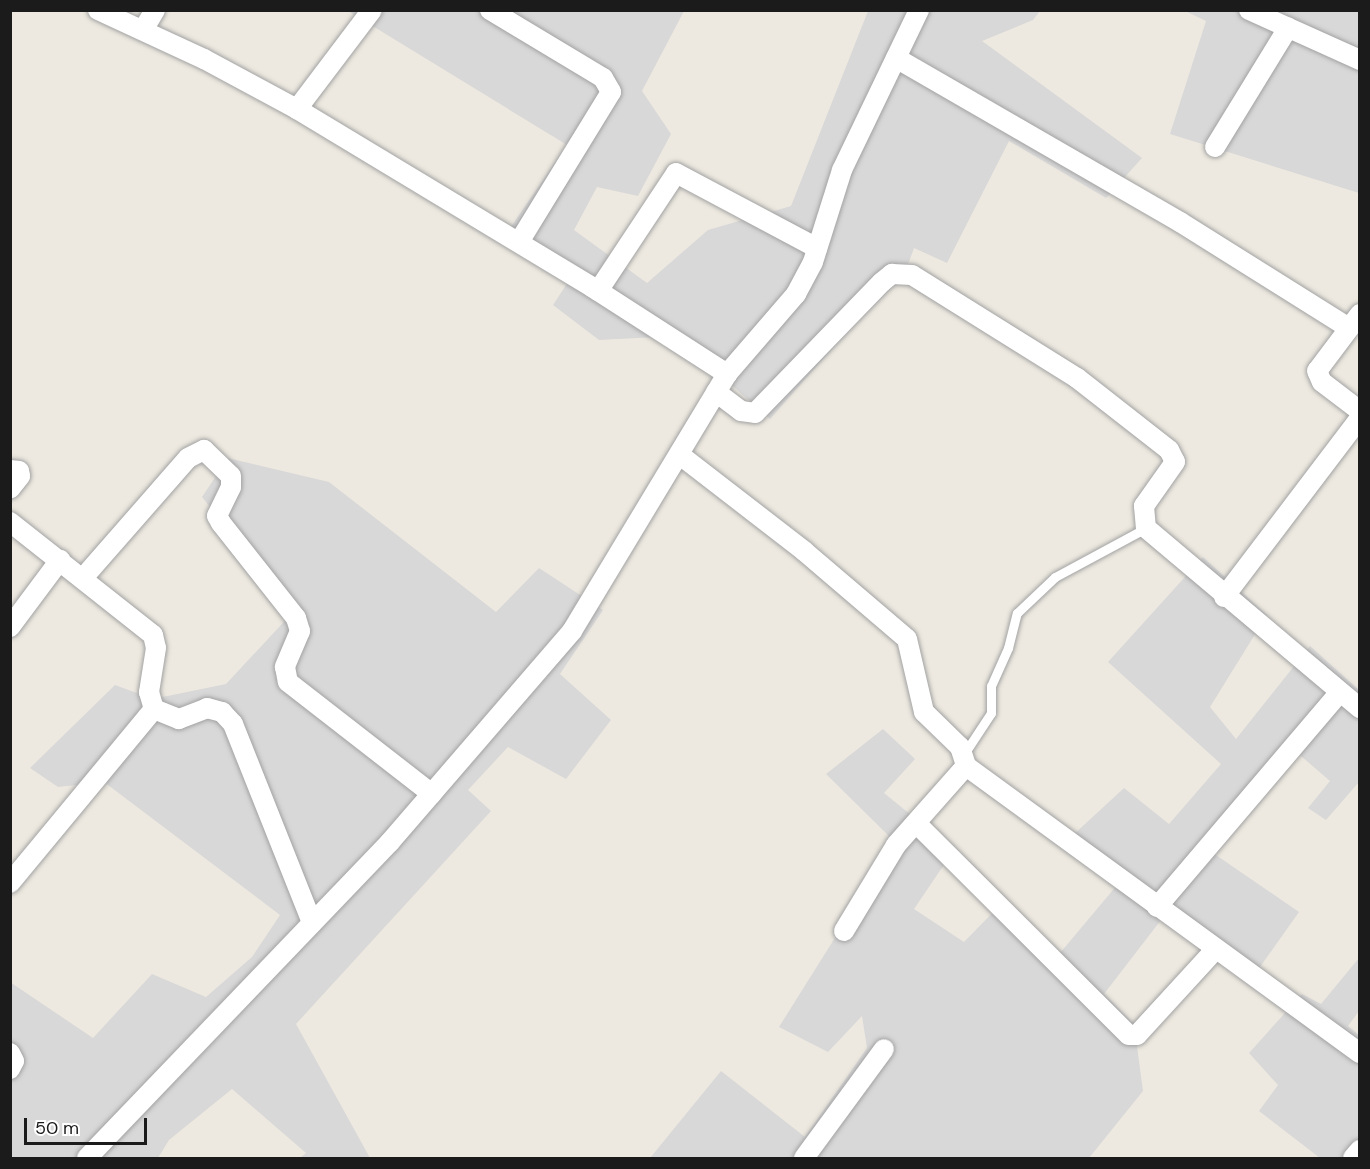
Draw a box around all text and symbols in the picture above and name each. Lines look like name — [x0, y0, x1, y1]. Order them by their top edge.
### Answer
scale bar — [27, 1106, 150, 1144]
text: 50 m — [35, 1116, 79, 1140]

